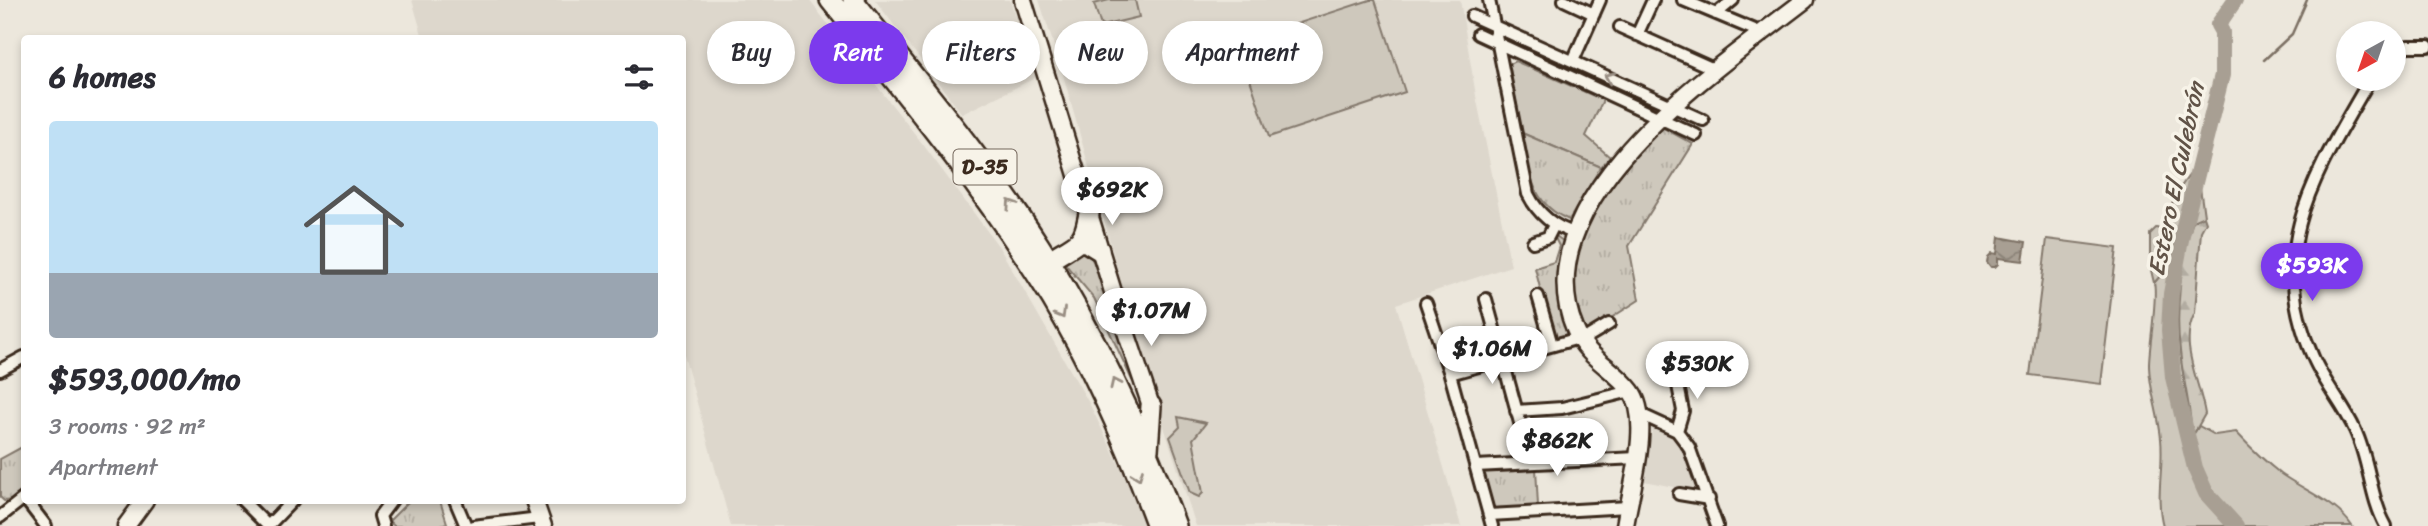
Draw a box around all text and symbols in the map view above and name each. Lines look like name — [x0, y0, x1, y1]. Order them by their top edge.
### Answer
chip: Buy — [707, 21, 795, 84]
chip: Rent — [809, 21, 908, 84]
chip: Filters — [922, 21, 1040, 84]
chip: New — [1054, 21, 1148, 84]
chip: Apartment — [1162, 21, 1323, 84]
north arrow — [2336, 21, 2406, 91]
map controls — [2336, 21, 2406, 91]
text: 6 homes — [49, 50, 156, 104]
icon: filters — [620, 58, 658, 96]
one-way arrow — [1604, 71, 1616, 85]
water label: Estero El Culebrón — [2135, 75, 2218, 280]
road number: D-35 — [954, 150, 1016, 184]
icon: home — [291, 167, 417, 293]
pin: $692K — [1063, 168, 1161, 227]
text: $692K — [1077, 169, 1147, 210]
one-way arrow — [1007, 199, 1019, 212]
pin: $593K — [2263, 244, 2361, 303]
text: $593K — [2277, 245, 2347, 286]
pin: $1.07M — [1094, 288, 1208, 348]
text: $1.07M — [1112, 290, 1190, 331]
one-way arrow — [1052, 307, 1065, 320]
pin: $1.06M — [1435, 326, 1549, 386]
text: $1.06M — [1453, 328, 1531, 369]
pin: $530K — [1648, 342, 1746, 401]
text: $530K — [1662, 343, 1732, 384]
text: $593,000/mo — [49, 352, 241, 406]
one-way arrow — [1109, 377, 1123, 390]
text: 3 rooms · 92 m² — [49, 406, 206, 447]
pin: $862K — [1508, 419, 1606, 478]
text: $862K — [1522, 420, 1592, 461]
text: Apartment — [49, 447, 158, 488]
one-way arrow — [1129, 468, 1143, 480]

